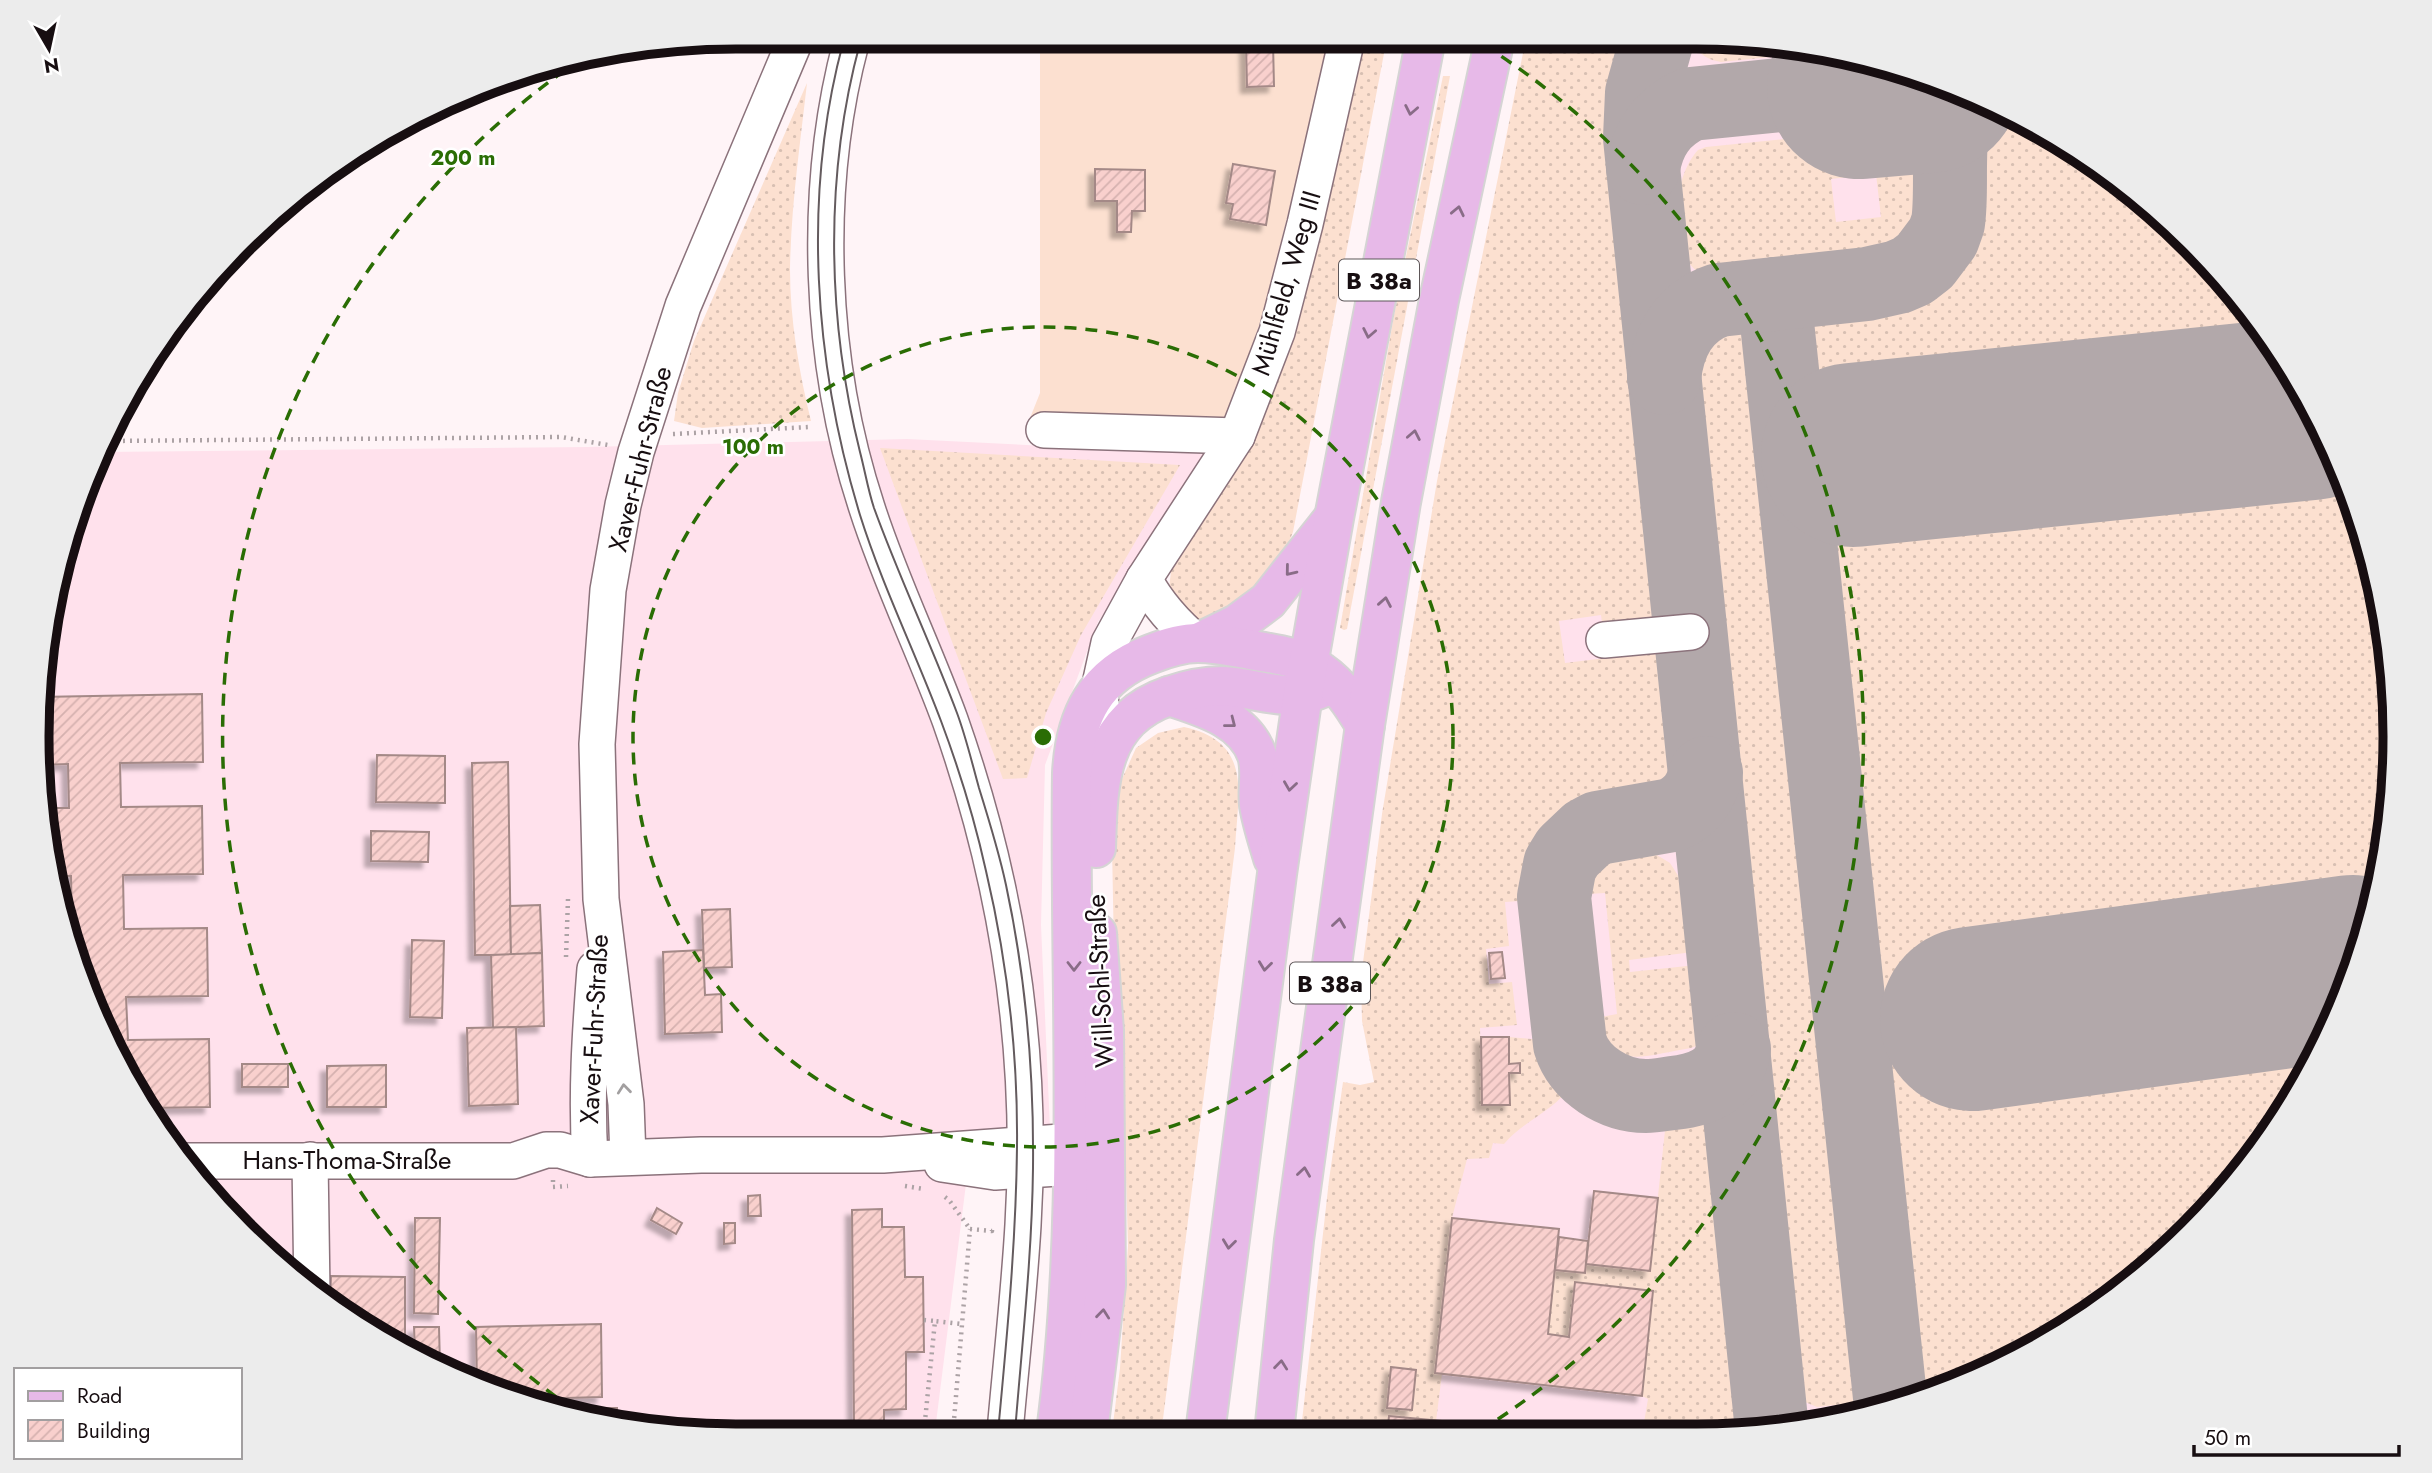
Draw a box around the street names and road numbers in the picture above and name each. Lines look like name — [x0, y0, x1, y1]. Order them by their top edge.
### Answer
street label: Mühlfeld, Weg III — [1241, 186, 1331, 380]
road number: B 38a — [1339, 260, 1419, 300]
street label: Xaver-Fuhr-Straße — [599, 362, 681, 556]
street label: Will-Sohl-Straße — [1076, 893, 1124, 1069]
street label: Xaver-Fuhr-Straße — [570, 933, 618, 1125]
road number: B 38a — [1290, 962, 1370, 1003]
street label: Hans-Thoma-Straße — [243, 1141, 451, 1179]

